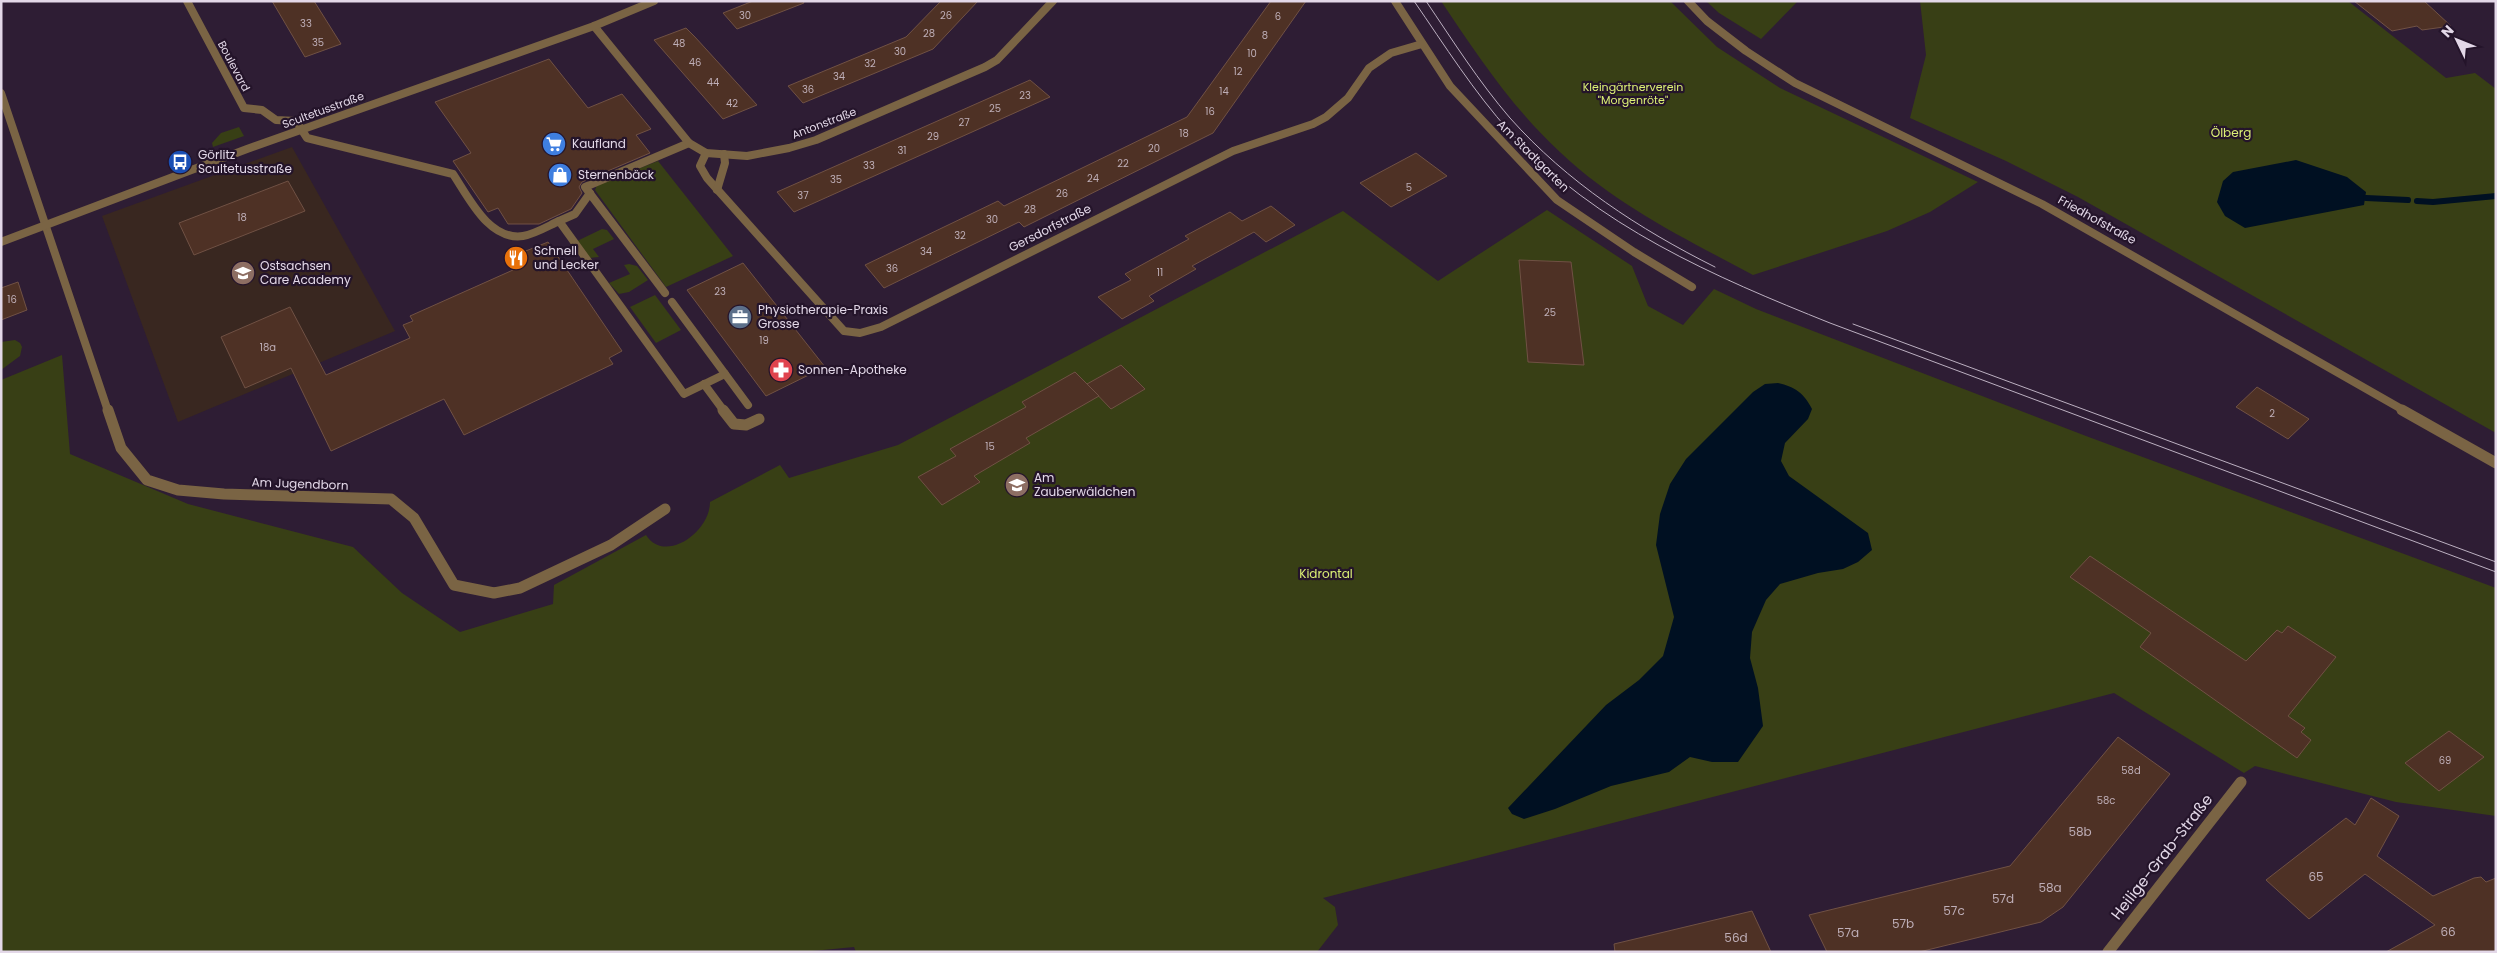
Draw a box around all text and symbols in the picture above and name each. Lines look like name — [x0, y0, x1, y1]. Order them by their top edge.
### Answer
house number: 30 — [739, 8, 751, 23]
house number: 26 — [940, 8, 952, 23]
house number: 6 — [1275, 9, 1281, 24]
north arrow — [2432, 15, 2482, 65]
house number: 33 — [300, 16, 312, 31]
text: N — [2437, 20, 2458, 42]
house number: 28 — [923, 26, 935, 41]
house number: 8 — [1262, 28, 1268, 43]
house number: 35 — [312, 35, 324, 50]
house number: 48 — [673, 36, 685, 51]
street label: Boulevard — [214, 38, 254, 94]
house number: 30 — [894, 44, 906, 59]
house number: 10 — [1247, 46, 1257, 61]
house number: 46 — [689, 55, 701, 70]
house number: 32 — [864, 56, 876, 71]
house number: 12 — [1234, 64, 1243, 79]
house number: 34 — [833, 69, 845, 84]
house number: 44 — [707, 75, 719, 90]
park label: Kleingärtnerverein "Morgenröte" — [1583, 79, 1683, 108]
house number: 36 — [802, 82, 814, 97]
house number: 14 — [1219, 84, 1229, 99]
street label: Scultetusstraße — [280, 88, 366, 132]
house number: 23 — [1019, 88, 1031, 103]
house number: 42 — [726, 96, 738, 111]
house number: 25 — [989, 101, 1001, 116]
street label: Antonstraße — [789, 103, 859, 143]
house number: 16 — [1205, 104, 1215, 119]
house number: 27 — [958, 115, 970, 130]
street label: Am Stadtgarten — [1493, 116, 1573, 196]
park label: Ölberg — [2211, 124, 2251, 141]
house number: 18 — [1179, 126, 1189, 141]
house number: 29 — [927, 129, 939, 144]
supermarket icon: Kaufland — [541, 131, 567, 157]
place label: Kaufland — [572, 135, 626, 152]
house number: 20 — [1148, 141, 1160, 156]
house number: 31 — [897, 143, 907, 158]
place label: Görlitz Scultetusstraße — [198, 146, 292, 177]
bus stop icon: Görlitz Scultetusstraße — [167, 149, 193, 175]
house number: 22 — [1117, 156, 1129, 171]
house number: 33 — [863, 158, 875, 173]
shop icon: Sternenbäck — [547, 162, 573, 188]
place label: Sternenbäck — [578, 166, 655, 183]
house number: 24 — [1087, 171, 1099, 186]
house number: 35 — [830, 172, 842, 187]
house number: 5 — [1406, 180, 1412, 195]
house number: 26 — [1056, 186, 1068, 201]
house number: 37 — [797, 188, 809, 203]
street label: Friedhofstraße — [2055, 191, 2139, 248]
street label: Gersdorfstraße — [1006, 199, 1094, 256]
house number: 28 — [1024, 202, 1036, 217]
house number: 18 — [237, 210, 247, 225]
house number: 30 — [986, 212, 998, 227]
house number: 32 — [954, 228, 966, 243]
place label: Schnell und Lecker — [534, 242, 599, 273]
house number: 34 — [920, 244, 932, 259]
restaurant icon: Schnell und Lecker — [503, 245, 529, 271]
place label: Ostsachsen Care Academy — [260, 257, 351, 288]
school or university icon: Ostsachsen Care Academy — [230, 260, 256, 286]
house number: 36 — [886, 261, 898, 276]
house number: 11 — [1157, 265, 1163, 280]
house number: 23 — [714, 284, 726, 299]
house number: 16 — [7, 292, 17, 307]
place label: Physiotherapie-Praxis Grosse — [758, 301, 888, 332]
office icon: Physiotherapie-Praxis Grosse — [727, 304, 753, 330]
house number: 25 — [1544, 305, 1556, 320]
house number: 19 — [759, 333, 769, 348]
house number: 18a — [260, 340, 276, 355]
pharmacy icon: Sonnen-Apotheke — [768, 357, 794, 383]
place label: Sonnen-Apotheke — [798, 361, 907, 378]
house number: 2 — [2269, 406, 2275, 421]
house number: 15 — [985, 439, 995, 454]
place label: Am Zauberwäldchen — [1034, 469, 1135, 500]
school or university icon: Am Zauberwäldchen — [1004, 472, 1030, 498]
street label: Am Jugendborn — [251, 473, 349, 494]
park label: Kidrontal — [1299, 565, 1353, 582]
house number: 69 — [2439, 753, 2451, 768]
house number: 58d — [2121, 763, 2141, 778]
street label: Heilige-Grab-Straße — [2106, 790, 2217, 924]
house number: 58c — [2097, 793, 2115, 808]
house number: 58b — [2068, 823, 2092, 840]
house number: 65 — [2308, 868, 2324, 885]
house number: 58a — [2038, 879, 2062, 896]
house number: 57d — [1992, 890, 2014, 907]
house number: 57c — [1943, 902, 1965, 919]
house number: 57b — [1892, 915, 1914, 932]
house number: 66 — [2440, 923, 2456, 940]
house number: 57a — [1837, 924, 1859, 941]
house number: 56d — [1724, 929, 1748, 946]

